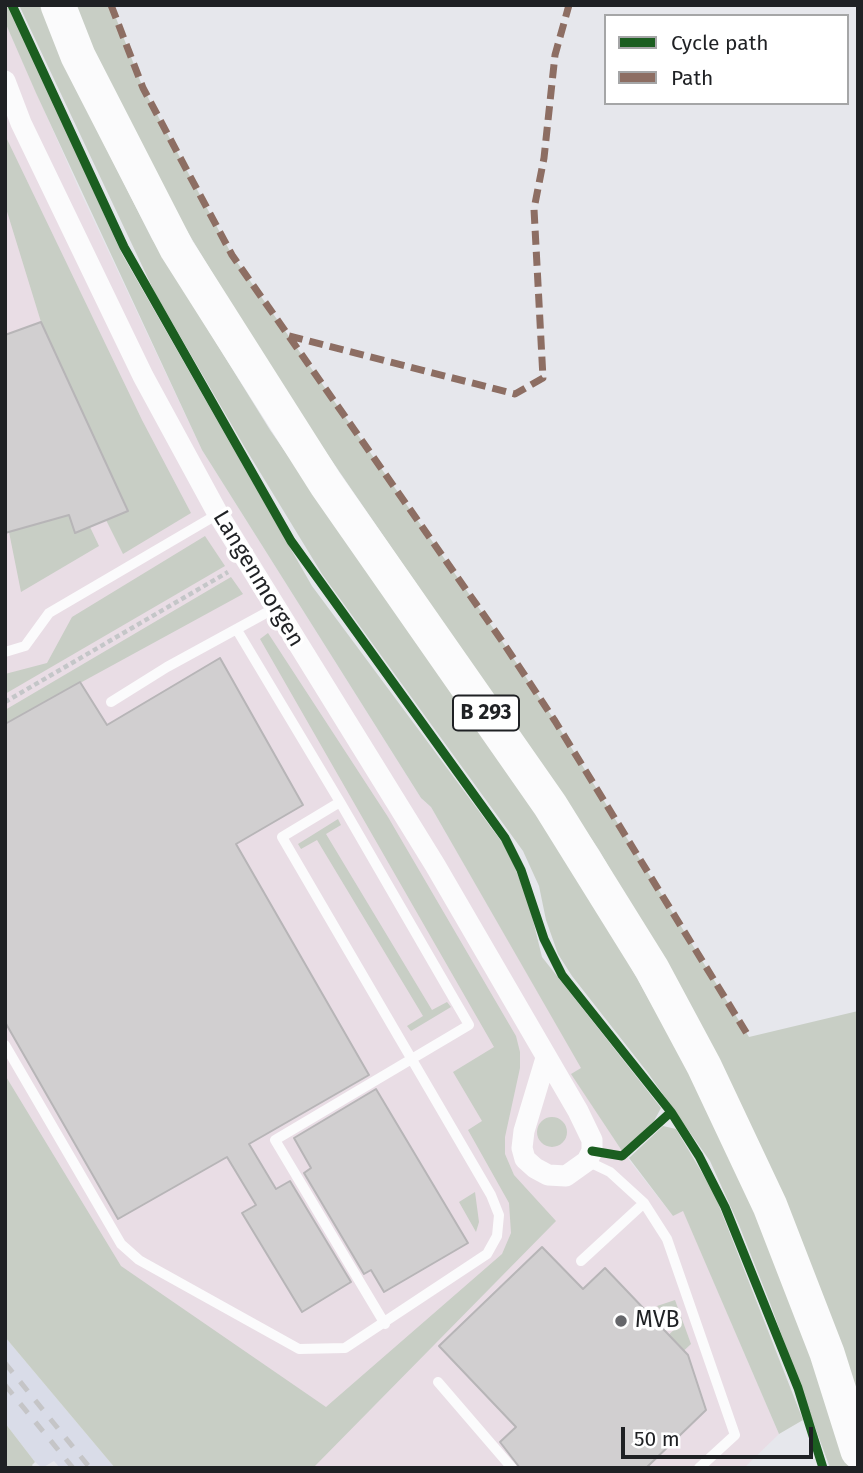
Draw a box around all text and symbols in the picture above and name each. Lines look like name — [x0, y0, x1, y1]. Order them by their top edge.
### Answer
legend — [604, 14, 849, 105]
text: Cycle path — [671, 30, 769, 56]
text: Path — [671, 65, 713, 91]
street label: Langenmorgen — [206, 506, 310, 652]
road number: B 293 — [453, 696, 519, 730]
place label: MVB — [635, 1307, 680, 1335]
marker: MVB — [613, 1313, 629, 1329]
scale bar — [625, 1414, 818, 1458]
text: 50 m — [634, 1426, 680, 1452]

